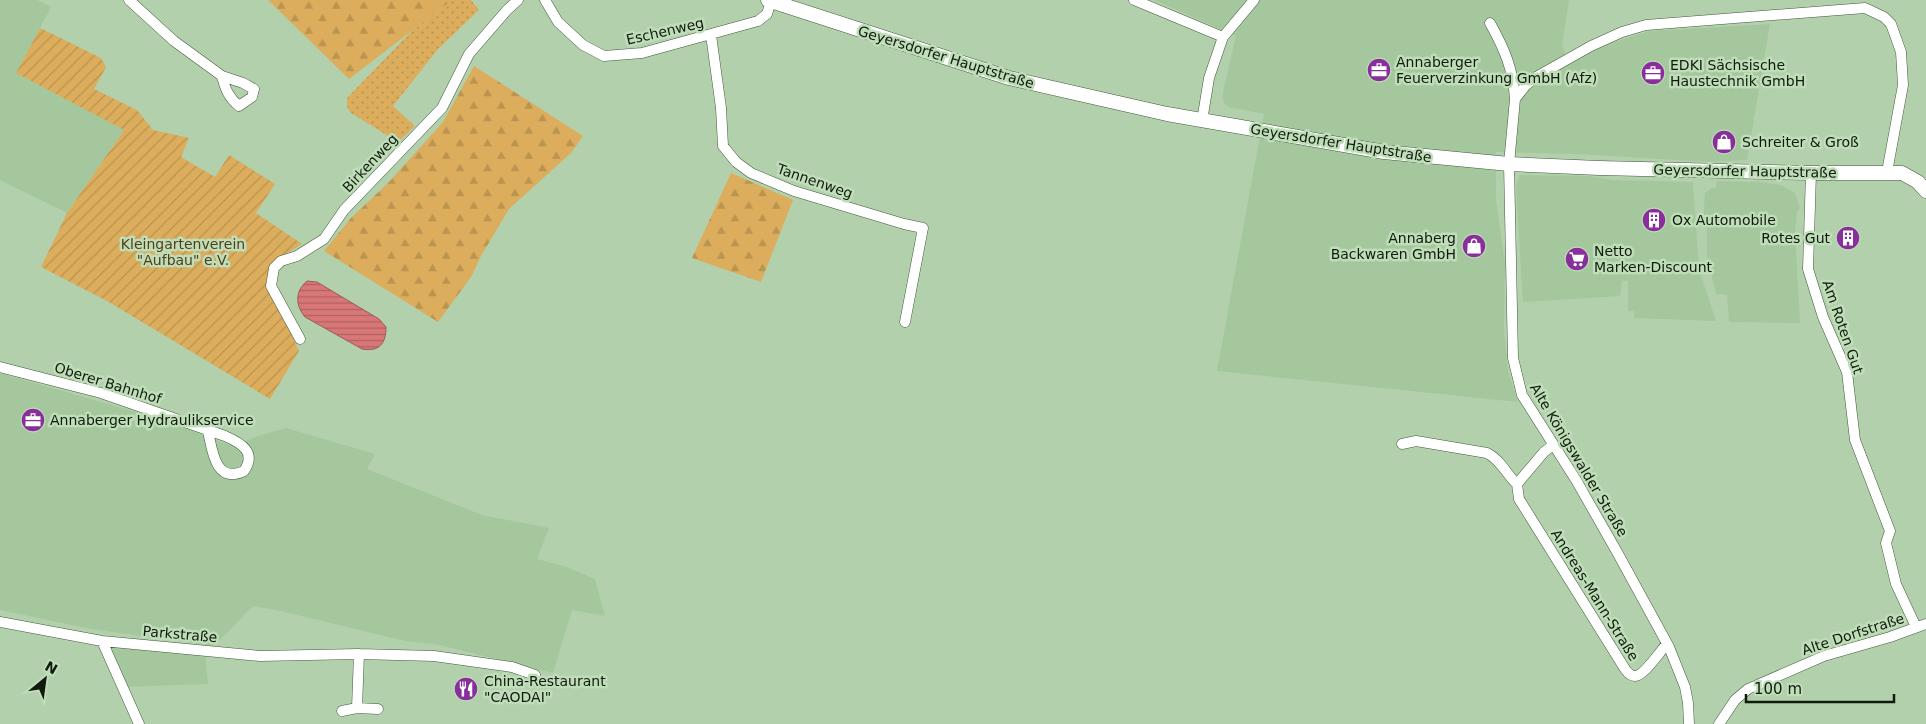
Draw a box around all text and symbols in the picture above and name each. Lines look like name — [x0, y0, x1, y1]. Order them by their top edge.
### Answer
street label: Eschenweg — [625, 14, 705, 48]
street label: Geyersdorfer Hauptstraße — [856, 23, 1036, 91]
place label: Annaberger Feuerverzinkung GmbH (Afz) — [1396, 54, 1597, 86]
office icon: Annaberger Feuerverzinkung GmbH (Afz) — [1366, 57, 1392, 83]
place label: EDKI Sächsische Haustechnik GmbH — [1670, 57, 1805, 89]
office icon: EDKI Sächsische Haustechnik GmbH — [1640, 60, 1666, 86]
street label: Geyersdorfer Hauptstraße — [1249, 121, 1433, 165]
shop icon: Schreiter & Groß — [1711, 129, 1737, 155]
street label: Birkenweg — [339, 131, 401, 195]
place label: Schreiter & Groß — [1742, 134, 1859, 150]
street label: Tannenweg — [774, 160, 855, 201]
street label: Geyersdorfer Hauptstraße — [1653, 161, 1837, 181]
building icon: Ox Automobile — [1641, 207, 1667, 233]
place label: Ox Automobile — [1672, 212, 1776, 228]
building icon: Rotes Gut — [1835, 225, 1861, 251]
place label: Annaberg Backwaren GmbH — [1331, 230, 1456, 262]
place label: Rotes Gut — [1761, 230, 1830, 246]
shop icon: Annaberg Backwaren GmbH — [1461, 233, 1487, 259]
park label: Kleingartenverein "Aufbau" e.V. — [121, 236, 245, 268]
place label: Netto Marken-Discount — [1594, 243, 1713, 275]
supermarket icon: Netto Marken-Discount — [1564, 246, 1590, 272]
street label: Am Roten Gut — [1819, 278, 1867, 376]
street label: Oberer Bahnhof — [53, 359, 164, 407]
street label: Alte Königswalder Straße — [1527, 381, 1631, 539]
office icon: Annaberger Hydraulikservice — [20, 407, 46, 433]
place label: Annaberger Hydraulikservice — [50, 412, 254, 428]
street label: Andreas-Mann-Straße — [1548, 526, 1642, 664]
street label: Alte Dorfstraße — [1800, 610, 1906, 658]
street label: Parkstraße — [142, 623, 218, 645]
north arrow — [20, 654, 70, 704]
text: N — [42, 658, 60, 677]
scale bar — [1746, 672, 1894, 704]
place label: China-Restaurant "CAODAI" — [484, 673, 606, 705]
restaurant icon: China-Restaurant "CAODAI" — [453, 676, 479, 702]
text: 100 m — [1754, 680, 1802, 698]

